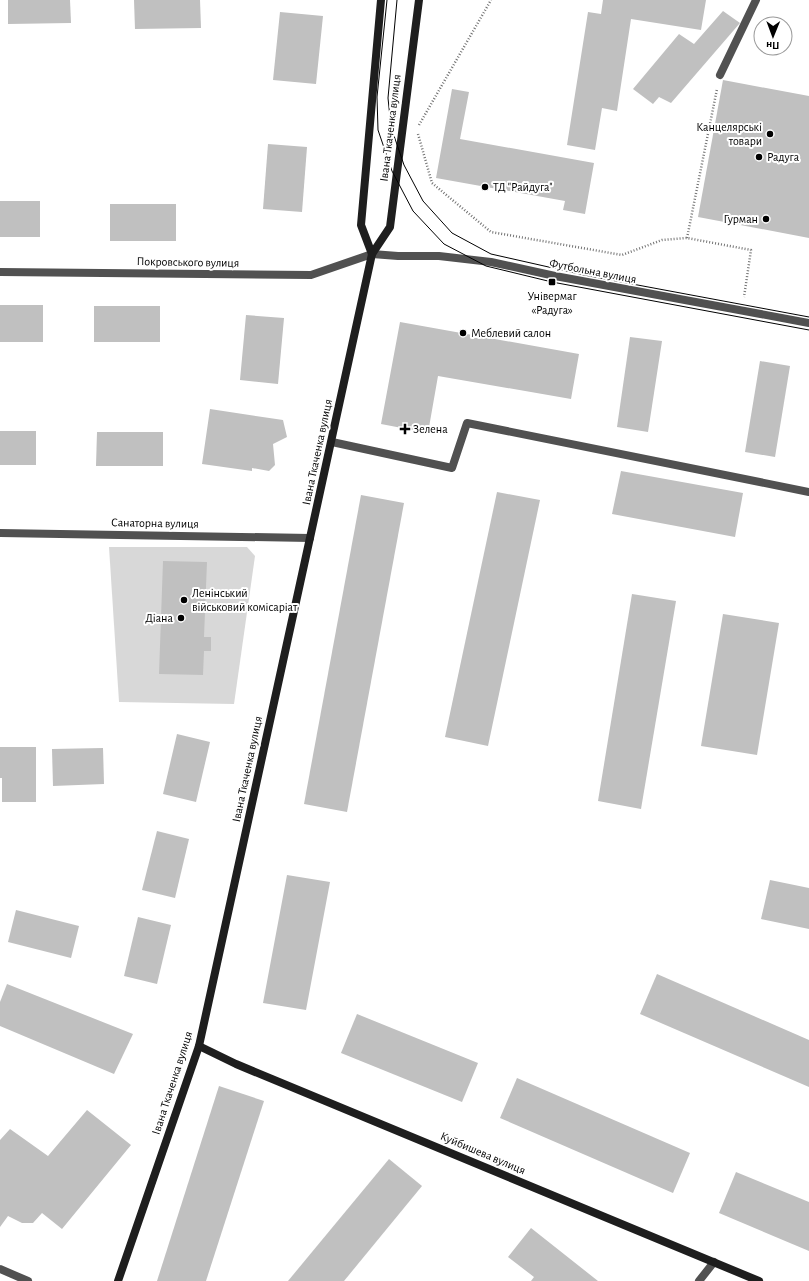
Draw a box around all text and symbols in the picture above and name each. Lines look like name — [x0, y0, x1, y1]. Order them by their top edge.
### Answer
north arrow — [753, 16, 793, 56]
text: Пн — [766, 40, 780, 51]
street label: Івана Ткаченка вулиця — [377, 74, 404, 182]
place label: Канцелярські товари — [696, 121, 762, 147]
marker: Канцелярські товари — [765, 129, 775, 139]
place label: Радуга — [767, 151, 800, 164]
marker: Радуга — [754, 152, 764, 162]
place label: ТД "Райдуга" — [493, 181, 553, 194]
marker: ТД "Райдуга" — [480, 182, 490, 192]
place label: Гурман — [723, 213, 758, 226]
marker: Гурман — [761, 214, 771, 224]
street label: Покровського вулиця — [136, 255, 239, 270]
street label: Футбольна вулиця — [548, 257, 638, 286]
marker: Універмаг «Радуга» — [547, 277, 557, 287]
place label: Універмаг «Радуга» — [527, 290, 577, 317]
place label: Меблевий салон — [471, 327, 551, 339]
marker: Меблевий салон — [458, 328, 468, 338]
street label: Івана Ткаченка вулиця — [300, 398, 335, 506]
place label: Зелена — [413, 423, 448, 435]
marker: Зелена — [400, 424, 410, 434]
street label: Санаторна вулиця — [111, 516, 199, 531]
place label: Ленінський військовий комісаріат — [192, 587, 298, 613]
marker: Ленінський військовий комісаріат — [179, 595, 189, 605]
place label: Діана — [145, 612, 174, 624]
marker: Діана — [176, 613, 186, 623]
street label: Івана Ткаченка вулиця — [230, 715, 265, 823]
street label: Івана Ткаченка вулиця — [150, 1030, 195, 1137]
street label: Куйбишева вулиця — [438, 1130, 527, 1177]

